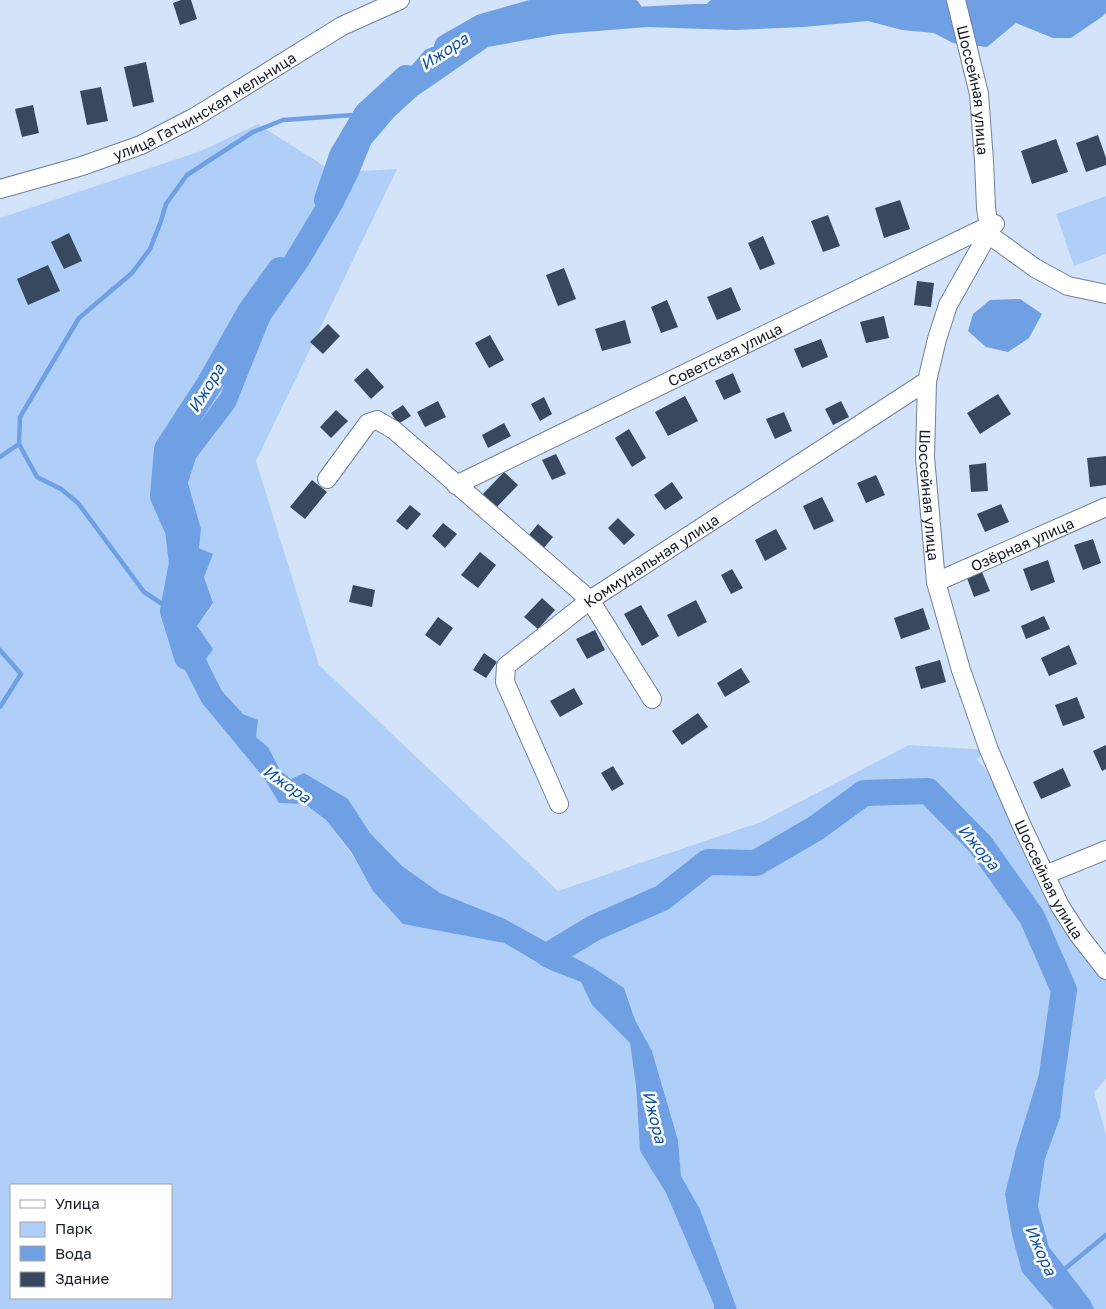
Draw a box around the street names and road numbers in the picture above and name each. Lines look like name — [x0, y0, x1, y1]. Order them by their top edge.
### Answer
street label: Шоссейная улица — [953, 23, 993, 156]
street label: улица Гатчинская мельница — [110, 48, 299, 163]
street label: Советская улица — [665, 319, 785, 390]
street label: Шоссейная улица — [916, 429, 943, 562]
street label: Коммунальная улица — [580, 510, 722, 611]
street label: Озёрная улица — [968, 513, 1076, 575]
street label: Шоссейная улица — [1011, 817, 1088, 942]

